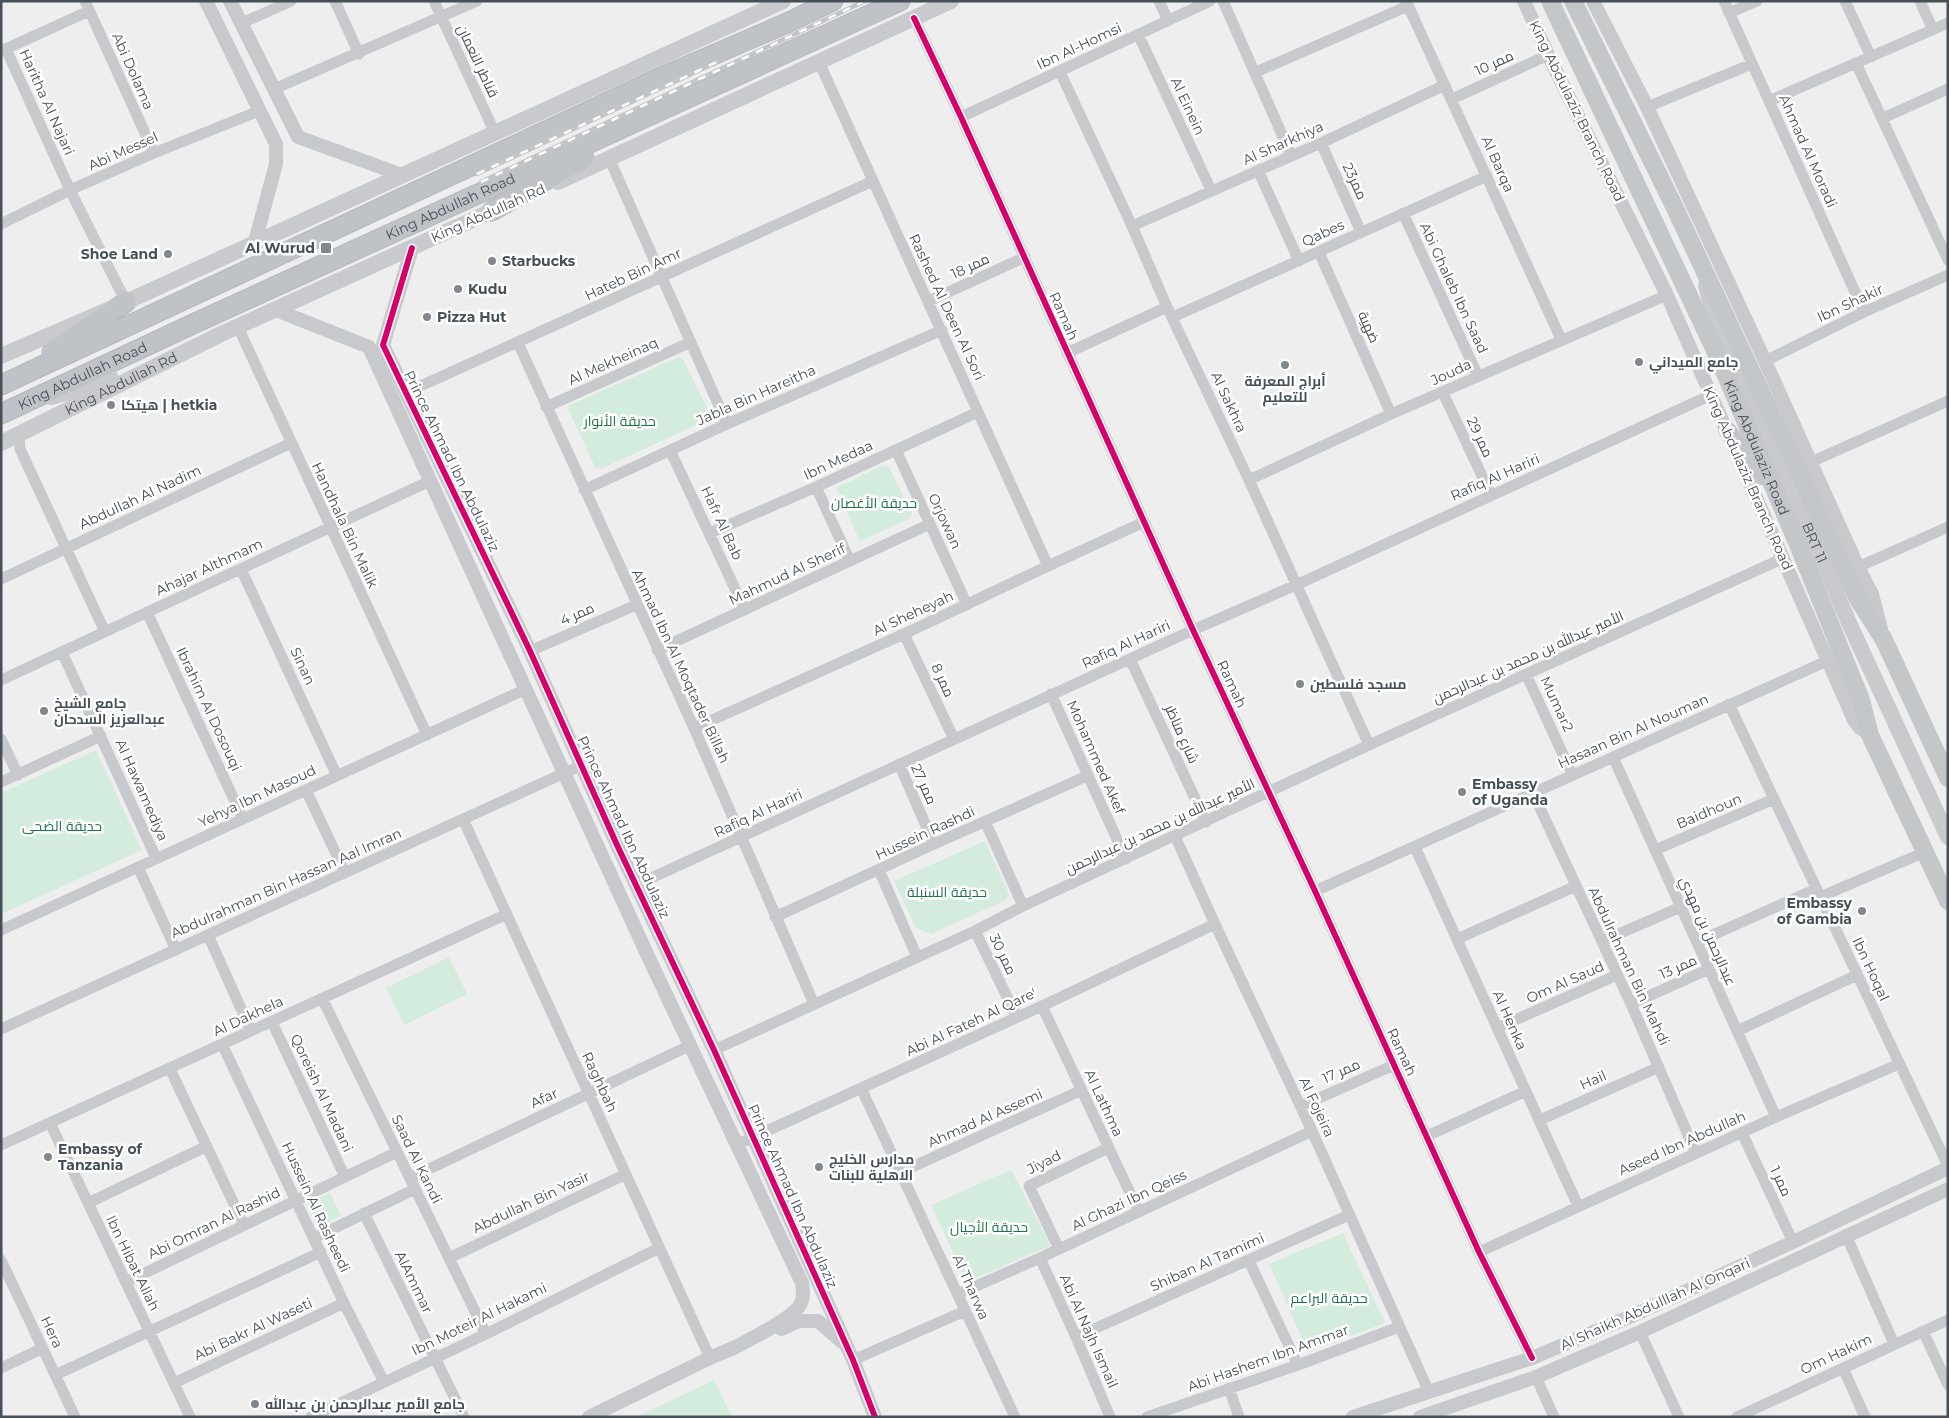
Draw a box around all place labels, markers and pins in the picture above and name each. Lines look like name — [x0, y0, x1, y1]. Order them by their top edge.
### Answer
place label: Al Wurud — [244, 239, 315, 257]
marker: Al Wurud — [319, 241, 333, 255]
place label: Shoe Land — [81, 245, 158, 263]
marker: Shoe Land — [162, 248, 174, 260]
place label: Starbucks — [502, 252, 576, 270]
marker: Starbucks — [486, 255, 498, 267]
place label: Kudu — [468, 280, 507, 298]
marker: Kudu — [452, 283, 464, 295]
place label: Pizza Hut — [437, 308, 506, 326]
marker: Pizza Hut — [421, 311, 433, 323]
place label: جامع الميداني — [1649, 353, 1738, 374]
marker: جامع الميداني — [1633, 356, 1645, 368]
marker: أبراج المعرفة للتعليم — [1279, 359, 1291, 371]
place label: أبراج المعرفة للتعليم — [1244, 372, 1326, 407]
place label: هيتكا | hetkia — [121, 396, 217, 414]
marker: هيتكا | hetkia — [105, 399, 117, 411]
place label: مسجد فلسطين — [1310, 675, 1407, 693]
marker: مسجد فلسطين — [1294, 678, 1306, 690]
place label: جامع الشيخ عبدالعزيز السدحان — [54, 694, 165, 728]
marker: جامع الشيخ عبدالعزيز السدحان — [38, 705, 50, 717]
place label: Embassy of Uganda — [1472, 775, 1548, 809]
marker: Embassy of Uganda — [1456, 786, 1468, 798]
place label: Embassy of Gambia — [1777, 894, 1853, 928]
marker: Embassy of Gambia — [1856, 905, 1868, 917]
place label: Embassy of Tanzania — [58, 1140, 143, 1174]
place label: مدارس الخليج الاهلية للبنات — [829, 1150, 914, 1184]
marker: Embassy of Tanzania — [42, 1151, 54, 1163]
marker: مدارس الخليج الاهلية للبنات — [813, 1161, 825, 1173]
place label: جامع الأمير عبدالرحمن بن عبدالله — [265, 1395, 465, 1414]
marker: جامع الأمير عبدالرحمن بن عبدالله — [249, 1398, 261, 1410]

